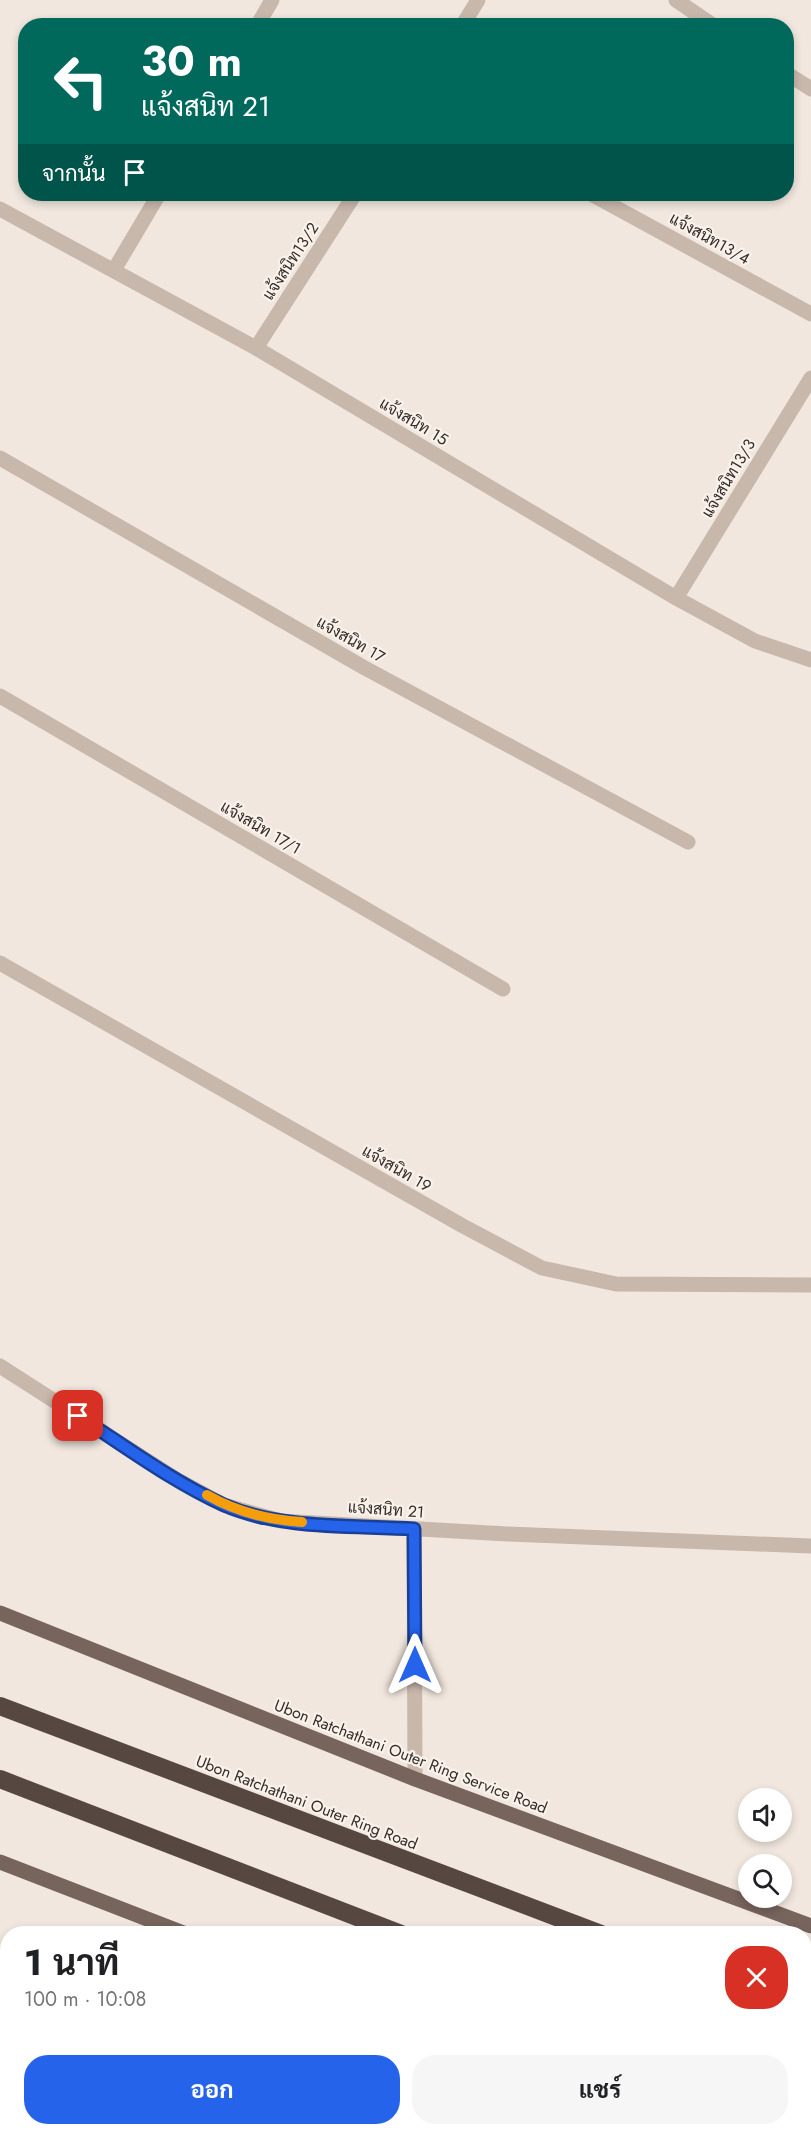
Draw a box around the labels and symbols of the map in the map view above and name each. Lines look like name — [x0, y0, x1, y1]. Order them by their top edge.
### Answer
street label: แจ้งสนิท13/4 — [665, 207, 754, 270]
street label: แจ้งสนิท13/2 — [257, 218, 324, 305]
street label: แจ้งสนิท 15 — [375, 392, 452, 451]
street label: แจ้งสนิท13/3 — [696, 434, 761, 522]
street label: แจ้งสนิท 17 — [312, 611, 390, 669]
street label: แจ้งสนิท 17/1 — [216, 795, 305, 860]
street label: แจ้งสนิท 19 — [358, 1139, 436, 1198]
pin — [52, 1390, 103, 1441]
street label: แจ้งสนิท 21 — [347, 1495, 425, 1524]
position arrow — [383, 1633, 447, 1697]
street label: Ubon Ratchathani Outer Ring Service Road — [271, 1694, 551, 1819]
street label: Ubon Ratchathani Outer Ring Road — [193, 1749, 421, 1855]

